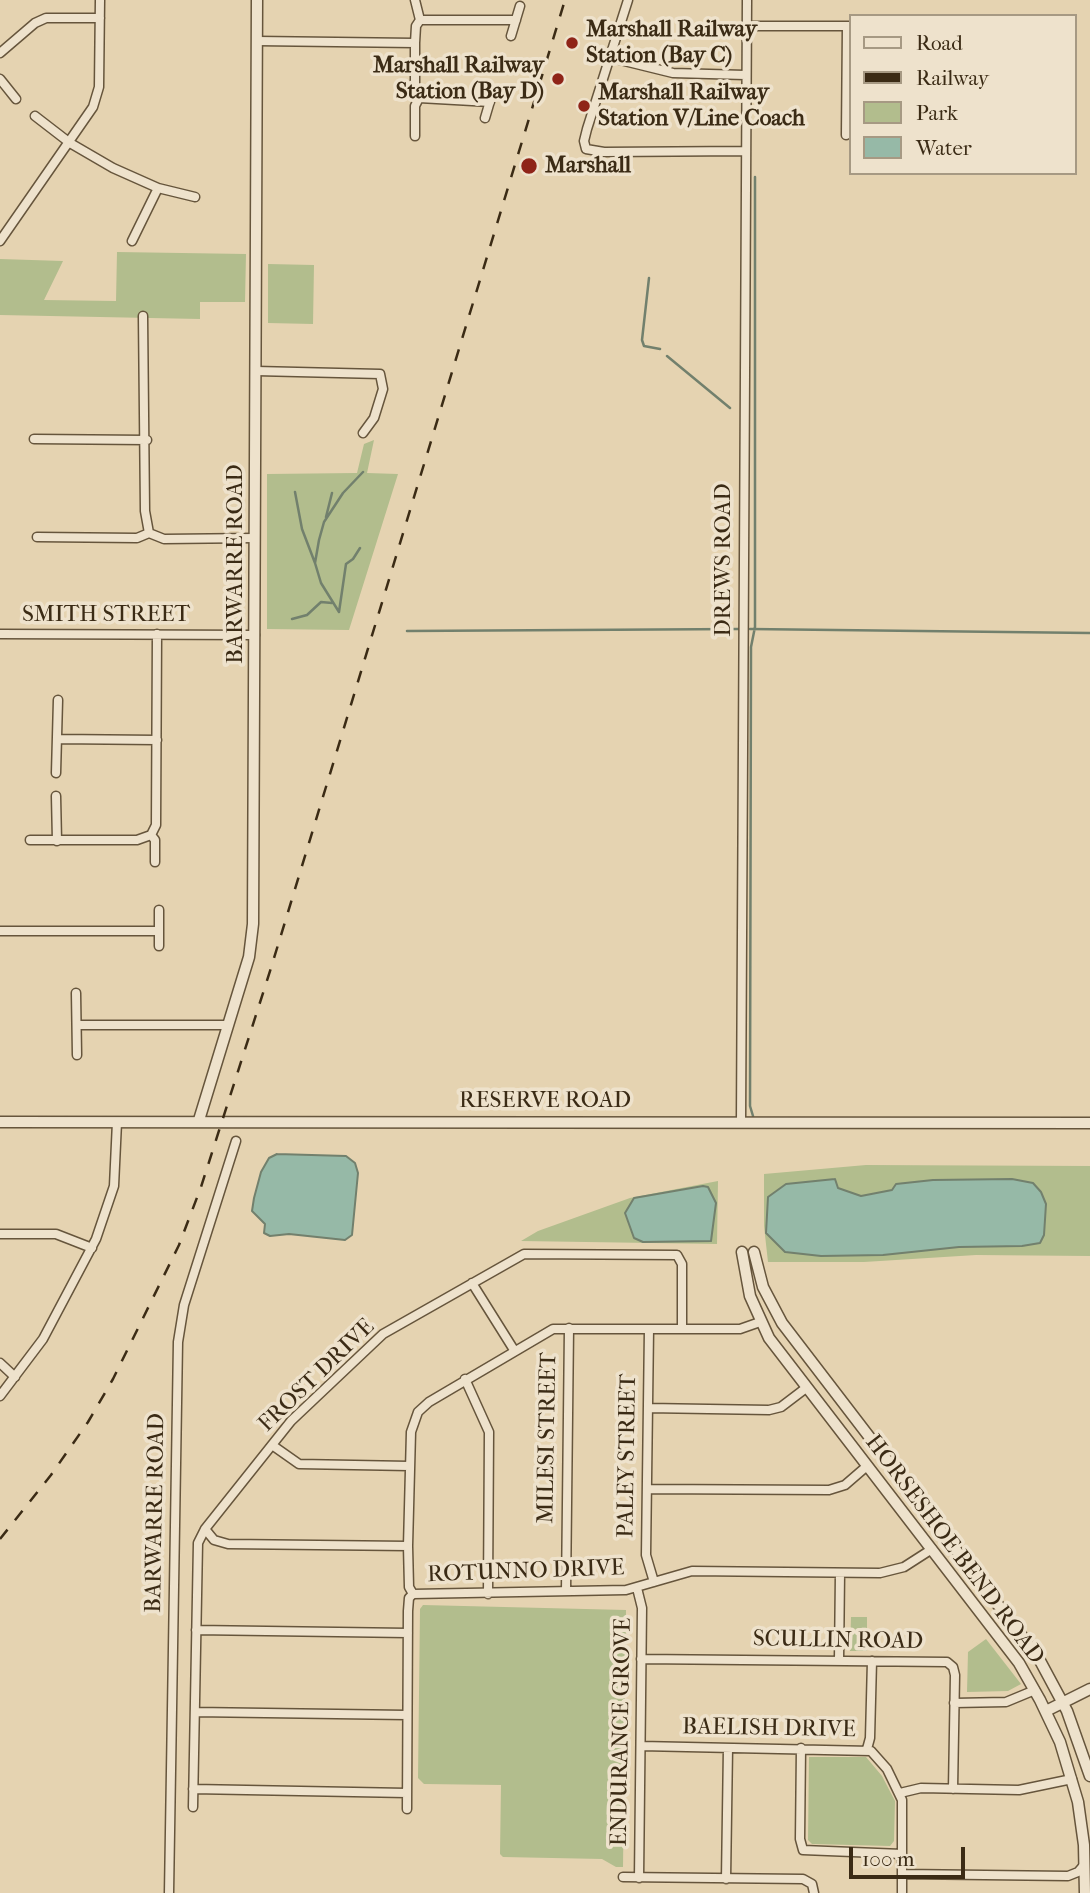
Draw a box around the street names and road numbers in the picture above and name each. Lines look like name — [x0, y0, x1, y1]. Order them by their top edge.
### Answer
street label: BARWARRE ROAD — [222, 464, 250, 664]
street label: DREWS ROAD — [710, 483, 738, 637]
street label: SMITH STREET — [22, 601, 190, 629]
street label: RESERVE ROAD — [459, 1087, 631, 1115]
street label: FROST DRIVE — [253, 1314, 381, 1438]
street label: MILESI STREET — [533, 1352, 563, 1524]
street label: PALEY STREET — [613, 1374, 643, 1538]
street label: BARWARRE ROAD — [140, 1413, 172, 1613]
street label: HORSESHOE BEND ROAD — [859, 1430, 1049, 1670]
street label: ROTUNNO DRIVE — [427, 1555, 625, 1589]
street label: ENDURANCE GROVE — [606, 1617, 638, 1847]
street label: SCULLIN ROAD — [752, 1626, 924, 1656]
street label: BAELISH DRIVE — [682, 1714, 856, 1744]

